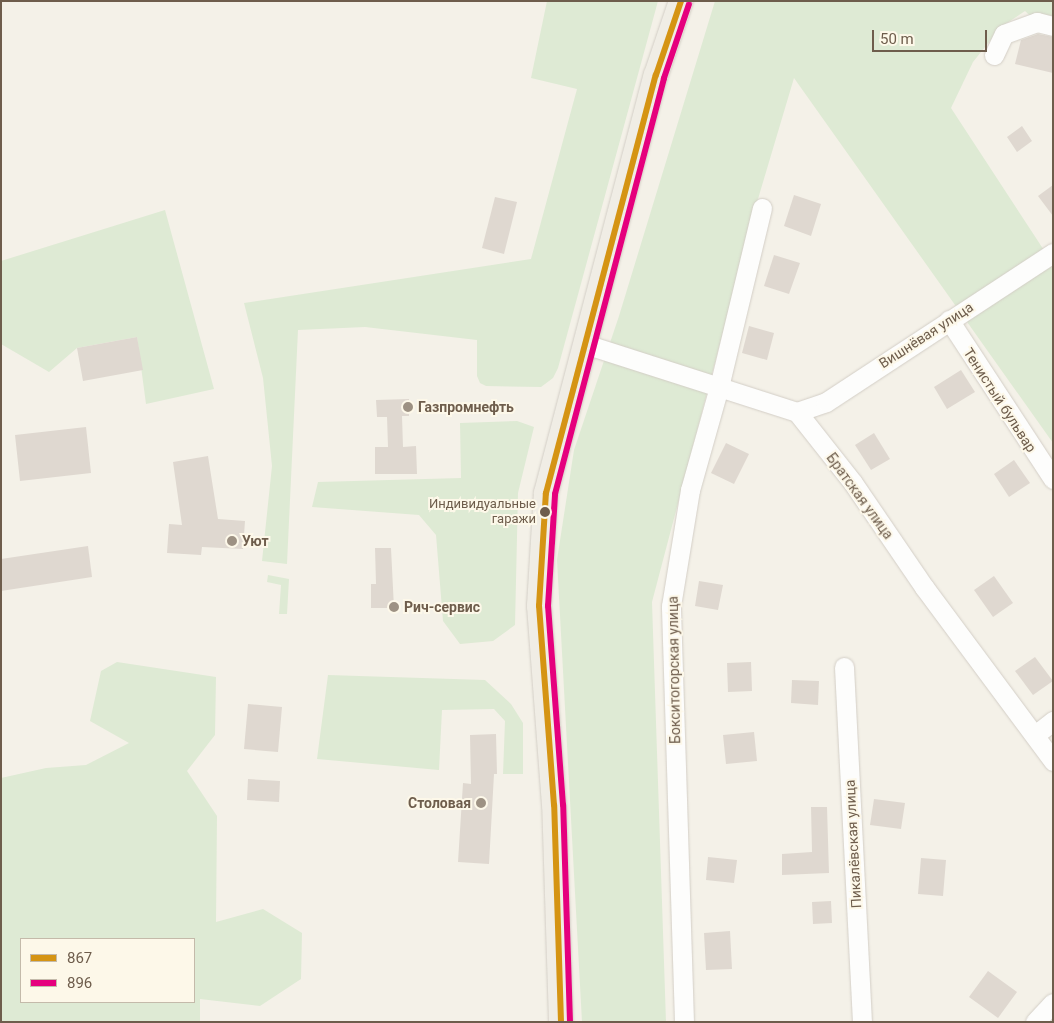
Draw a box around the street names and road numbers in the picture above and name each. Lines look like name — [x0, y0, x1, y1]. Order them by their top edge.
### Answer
street label: Вишнёвая улица — [876, 298, 976, 372]
street label: Тенистый бульвар — [960, 345, 1040, 455]
street label: Братская улица — [823, 450, 897, 542]
street label: Бокситогорская улица — [664, 596, 684, 744]
street label: Пикалёвская улица — [841, 779, 865, 909]

